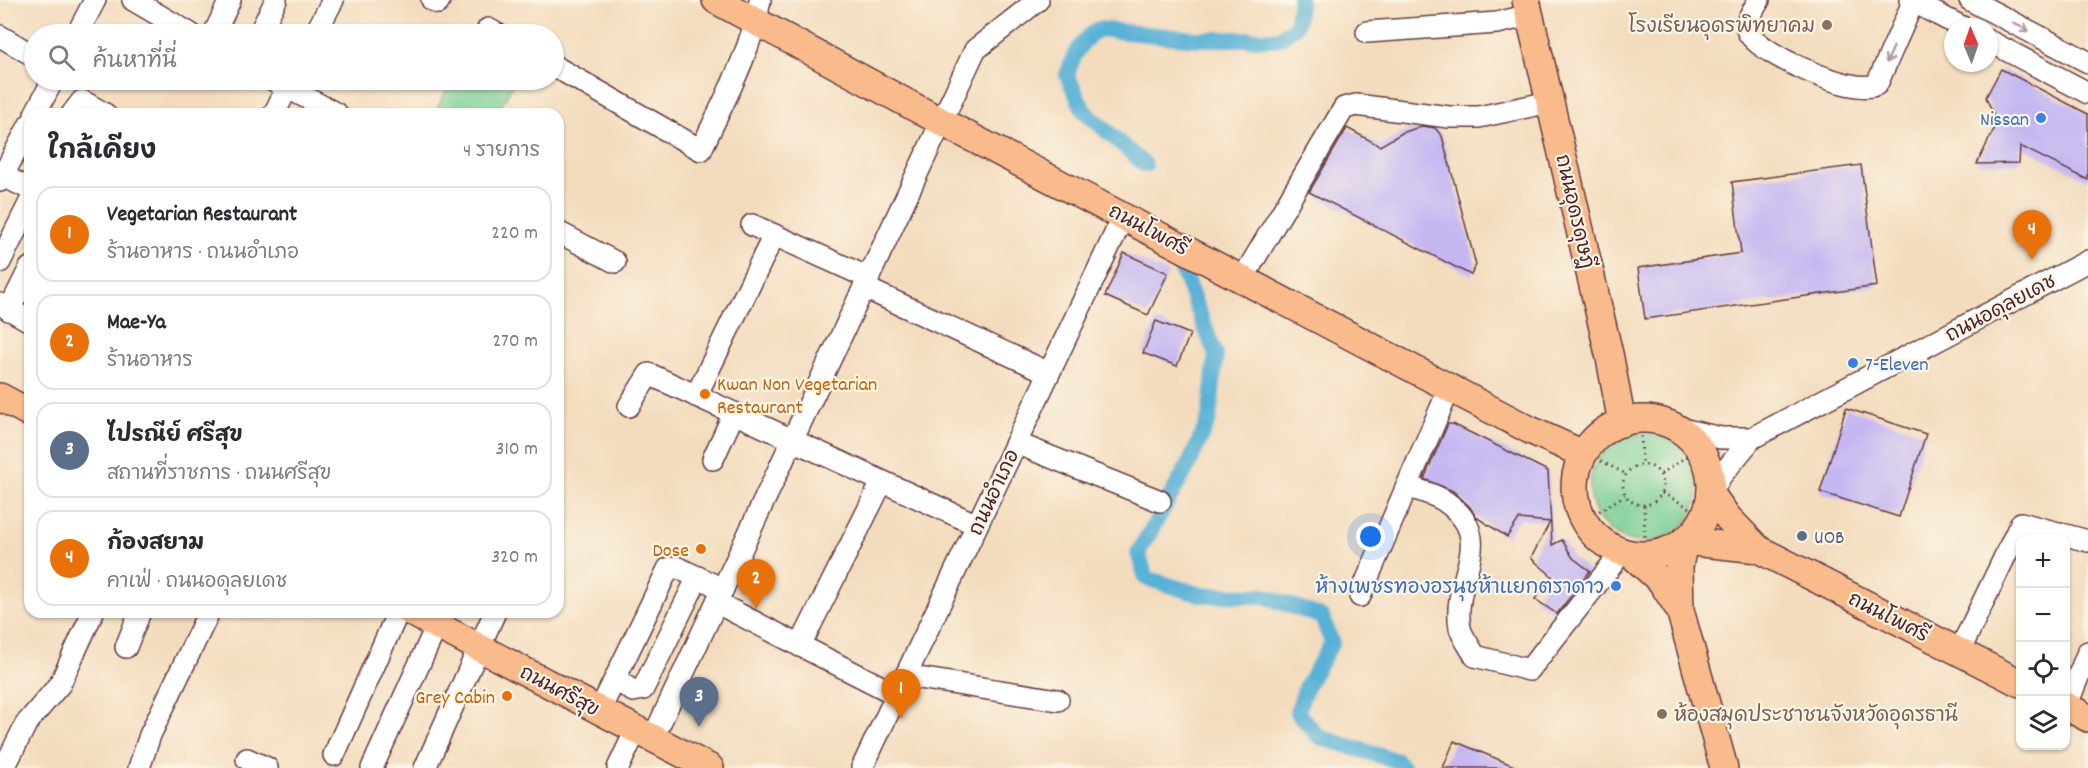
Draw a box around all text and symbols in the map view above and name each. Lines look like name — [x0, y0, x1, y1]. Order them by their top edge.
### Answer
place label: โรงเรียนอุดรพิทยาคม — [1628, 12, 1815, 42]
marker: โรงเรียนอุดรพิทยาคม — [1820, 18, 1834, 32]
north arrow — [1944, 18, 1998, 72]
one-way arrow — [2012, 22, 2030, 33]
search box — [24, 24, 564, 90]
icon: search — [45, 41, 78, 74]
one-way arrow — [1883, 46, 1895, 64]
text: ค้นหาที่นี่ — [93, 47, 177, 78]
place label: Nissan — [1980, 107, 2029, 135]
marker: Nissan — [2034, 111, 2048, 125]
text: ใกล้เคียง — [48, 134, 156, 171]
text: 4 รายการ — [463, 138, 540, 166]
street label: ถนนอุดรดุษฎี — [1546, 152, 1601, 271]
street label: ถนนโพศรี — [1103, 197, 1194, 264]
text: Vegetarian Restaurant — [107, 200, 297, 231]
pin: 4 — [2012, 210, 2052, 260]
text: 1 — [67, 220, 72, 248]
text: 220 m — [491, 220, 538, 248]
text: ร้านอาหาร · ถนนอำเภอ — [107, 240, 299, 268]
street label: ถนนอดุลยเดช — [1941, 269, 2062, 351]
text: Mae-Ya — [107, 308, 166, 339]
text: 2 — [65, 328, 74, 356]
text: 270 m — [492, 328, 538, 356]
text: ร้านอาหาร — [107, 348, 193, 376]
place label: 7-Eleven — [1865, 352, 1929, 380]
marker: 7-Eleven — [1846, 356, 1860, 370]
place label: Kwan Non Vegetarian Restaurant — [717, 372, 877, 423]
marker: Kwan Non Vegetarian Restaurant — [698, 387, 712, 401]
text: ไปรณีย์ ศรีสุข — [107, 421, 243, 452]
text: 3 — [65, 436, 74, 464]
text: 310 m — [496, 436, 538, 464]
street label: ถนนอำเภอ — [962, 445, 1028, 541]
text: สถานที่ราชการ · ถนนศรีสุข — [107, 461, 331, 489]
your location — [1356, 522, 1385, 551]
place label: UOB — [1814, 525, 1845, 553]
text: ก้องสยาม — [107, 529, 204, 560]
marker: UOB — [1795, 529, 1809, 543]
map controls — [2016, 534, 2070, 750]
button: + — [2016, 534, 2070, 588]
place label: Dose — [653, 538, 689, 566]
marker: Dose — [694, 542, 708, 556]
text: 4 — [65, 544, 74, 572]
text: 320 m — [491, 544, 538, 572]
pin: 2 — [736, 560, 776, 609]
text: คาเฟ่ · ถนนอดุลยเดช — [107, 569, 287, 597]
place label: ห้างเพชรทองอรนุชห้าแยกตราดาว — [1315, 573, 1604, 603]
marker: ห้างเพชรทองอรนุชห้าแยกตราดาว — [1609, 579, 1623, 593]
street label: ถนนโพศรี — [1843, 585, 1934, 651]
button: − — [2016, 588, 2070, 642]
button: locate — [2016, 642, 2070, 696]
street label: ถนนศรีสุข — [514, 659, 604, 725]
pin: 1 — [882, 670, 920, 719]
pin: 3 — [680, 678, 718, 727]
place label: Grey Cabin — [415, 685, 495, 713]
marker: Grey Cabin — [500, 689, 514, 703]
button: layers — [2016, 696, 2070, 750]
place label: ห้องสมุดประชาชนจังหวัดอุดรธานี — [1674, 701, 1958, 731]
marker: ห้องสมุดประชาชนจังหวัดอุดรธานี — [1655, 707, 1669, 721]

